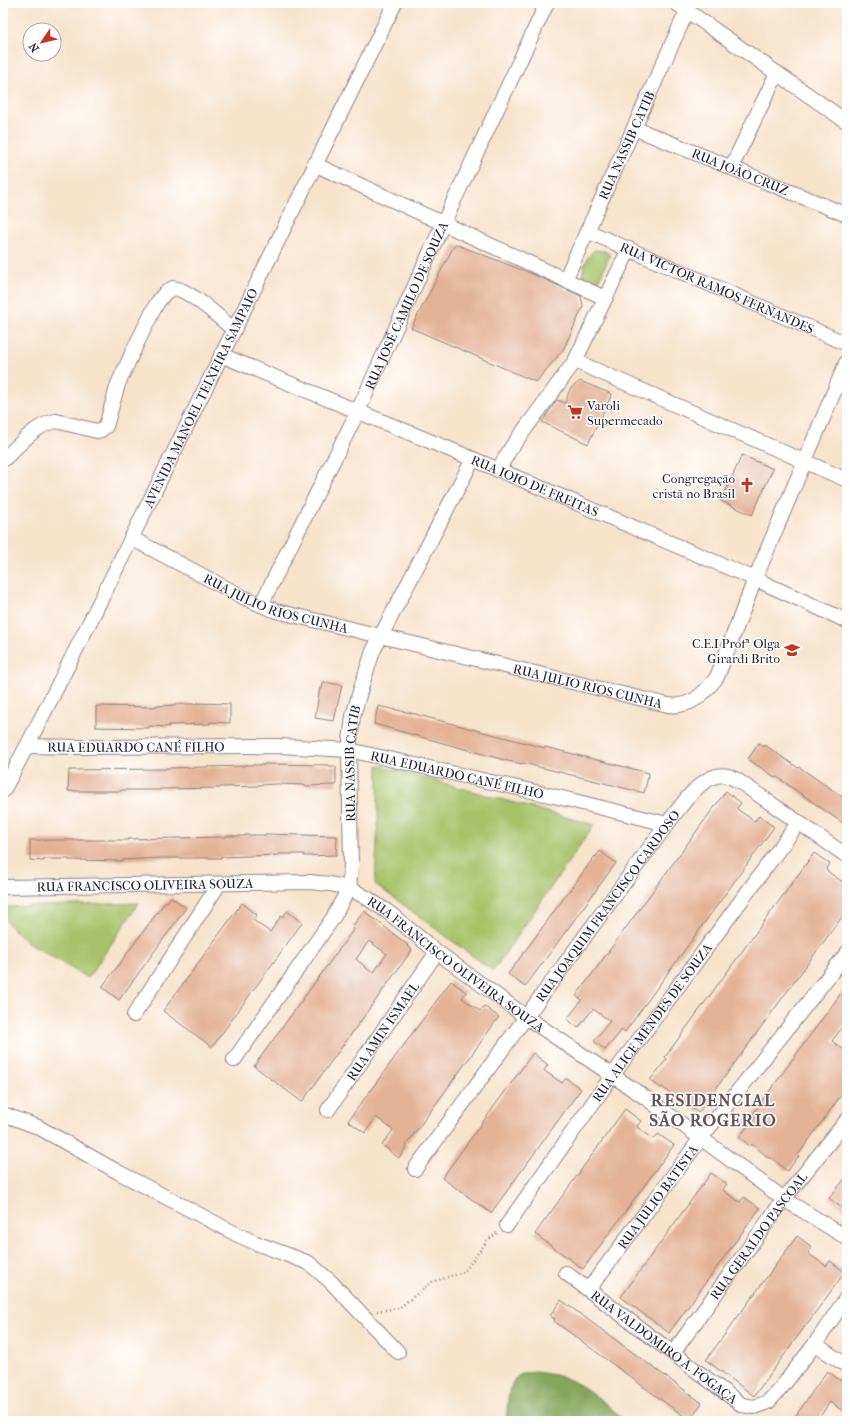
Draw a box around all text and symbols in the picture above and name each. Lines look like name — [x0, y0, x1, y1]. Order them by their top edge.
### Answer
north arrow — [22, 22, 62, 62]
text: N — [26, 40, 42, 55]
street label: RUA NASSIB CATIB — [595, 89, 657, 202]
street label: RUA JOÃO CRUZ — [690, 145, 791, 198]
street label: RUA JOSÉ CAMILO DE SOUZA — [361, 219, 451, 392]
street label: RUA VICTOR RAMOS FERNANDES — [618, 239, 817, 336]
street label: AVENIDA MANOEL TEIXEIRA SAMPAIO — [140, 286, 260, 511]
place label: Varoli Supermecado — [586, 398, 663, 428]
supermarket icon: Varoli Supermecado — [566, 403, 584, 421]
street label: RUA IOIO DE FREITAS — [469, 452, 601, 519]
place label: Congregação cristã no Brasil — [653, 471, 735, 501]
church icon: Congregação cristã no Brasil — [738, 476, 756, 494]
street label: RUA JULIO RIOS CUNHA — [201, 570, 350, 636]
place label: C.E.I Profª Olga Girardi Brito — [692, 636, 781, 666]
school or university icon: C.E.I Profª Olga Girardi Brito — [783, 641, 801, 659]
street label: RUA JULIO RIOS CUNHA — [512, 661, 664, 711]
street label: RUA NASSIB CATIB — [341, 703, 363, 822]
street label: RUA EDUARDO CANÉ FILHO — [47, 739, 225, 755]
street label: RUA EDUARDO CANÉ FILHO — [369, 748, 545, 801]
street label: RUA JOAQUIM FRANCISCO CARDOSO — [532, 807, 682, 1005]
street label: RUA FRANCISCO OLIVEIRA SOUZA — [36, 875, 254, 894]
street label: RUA FRANCISCO OLIVEIRA SOUZA — [365, 893, 548, 1035]
street label: RUA ALICE MENDES DE SOUZA — [589, 940, 715, 1105]
street label: RUA AMIN ISMAEL — [343, 979, 422, 1083]
district label: RESIDENCIAL SÃO ROGERIO — [649, 1090, 777, 1130]
street label: RUA JULIO BATISTA — [614, 1141, 701, 1251]
street label: RUA GERALDO PASCOAL — [707, 1169, 810, 1302]
street label: RUA VALDOMIRO A. FOGAÇA — [588, 1287, 741, 1407]

